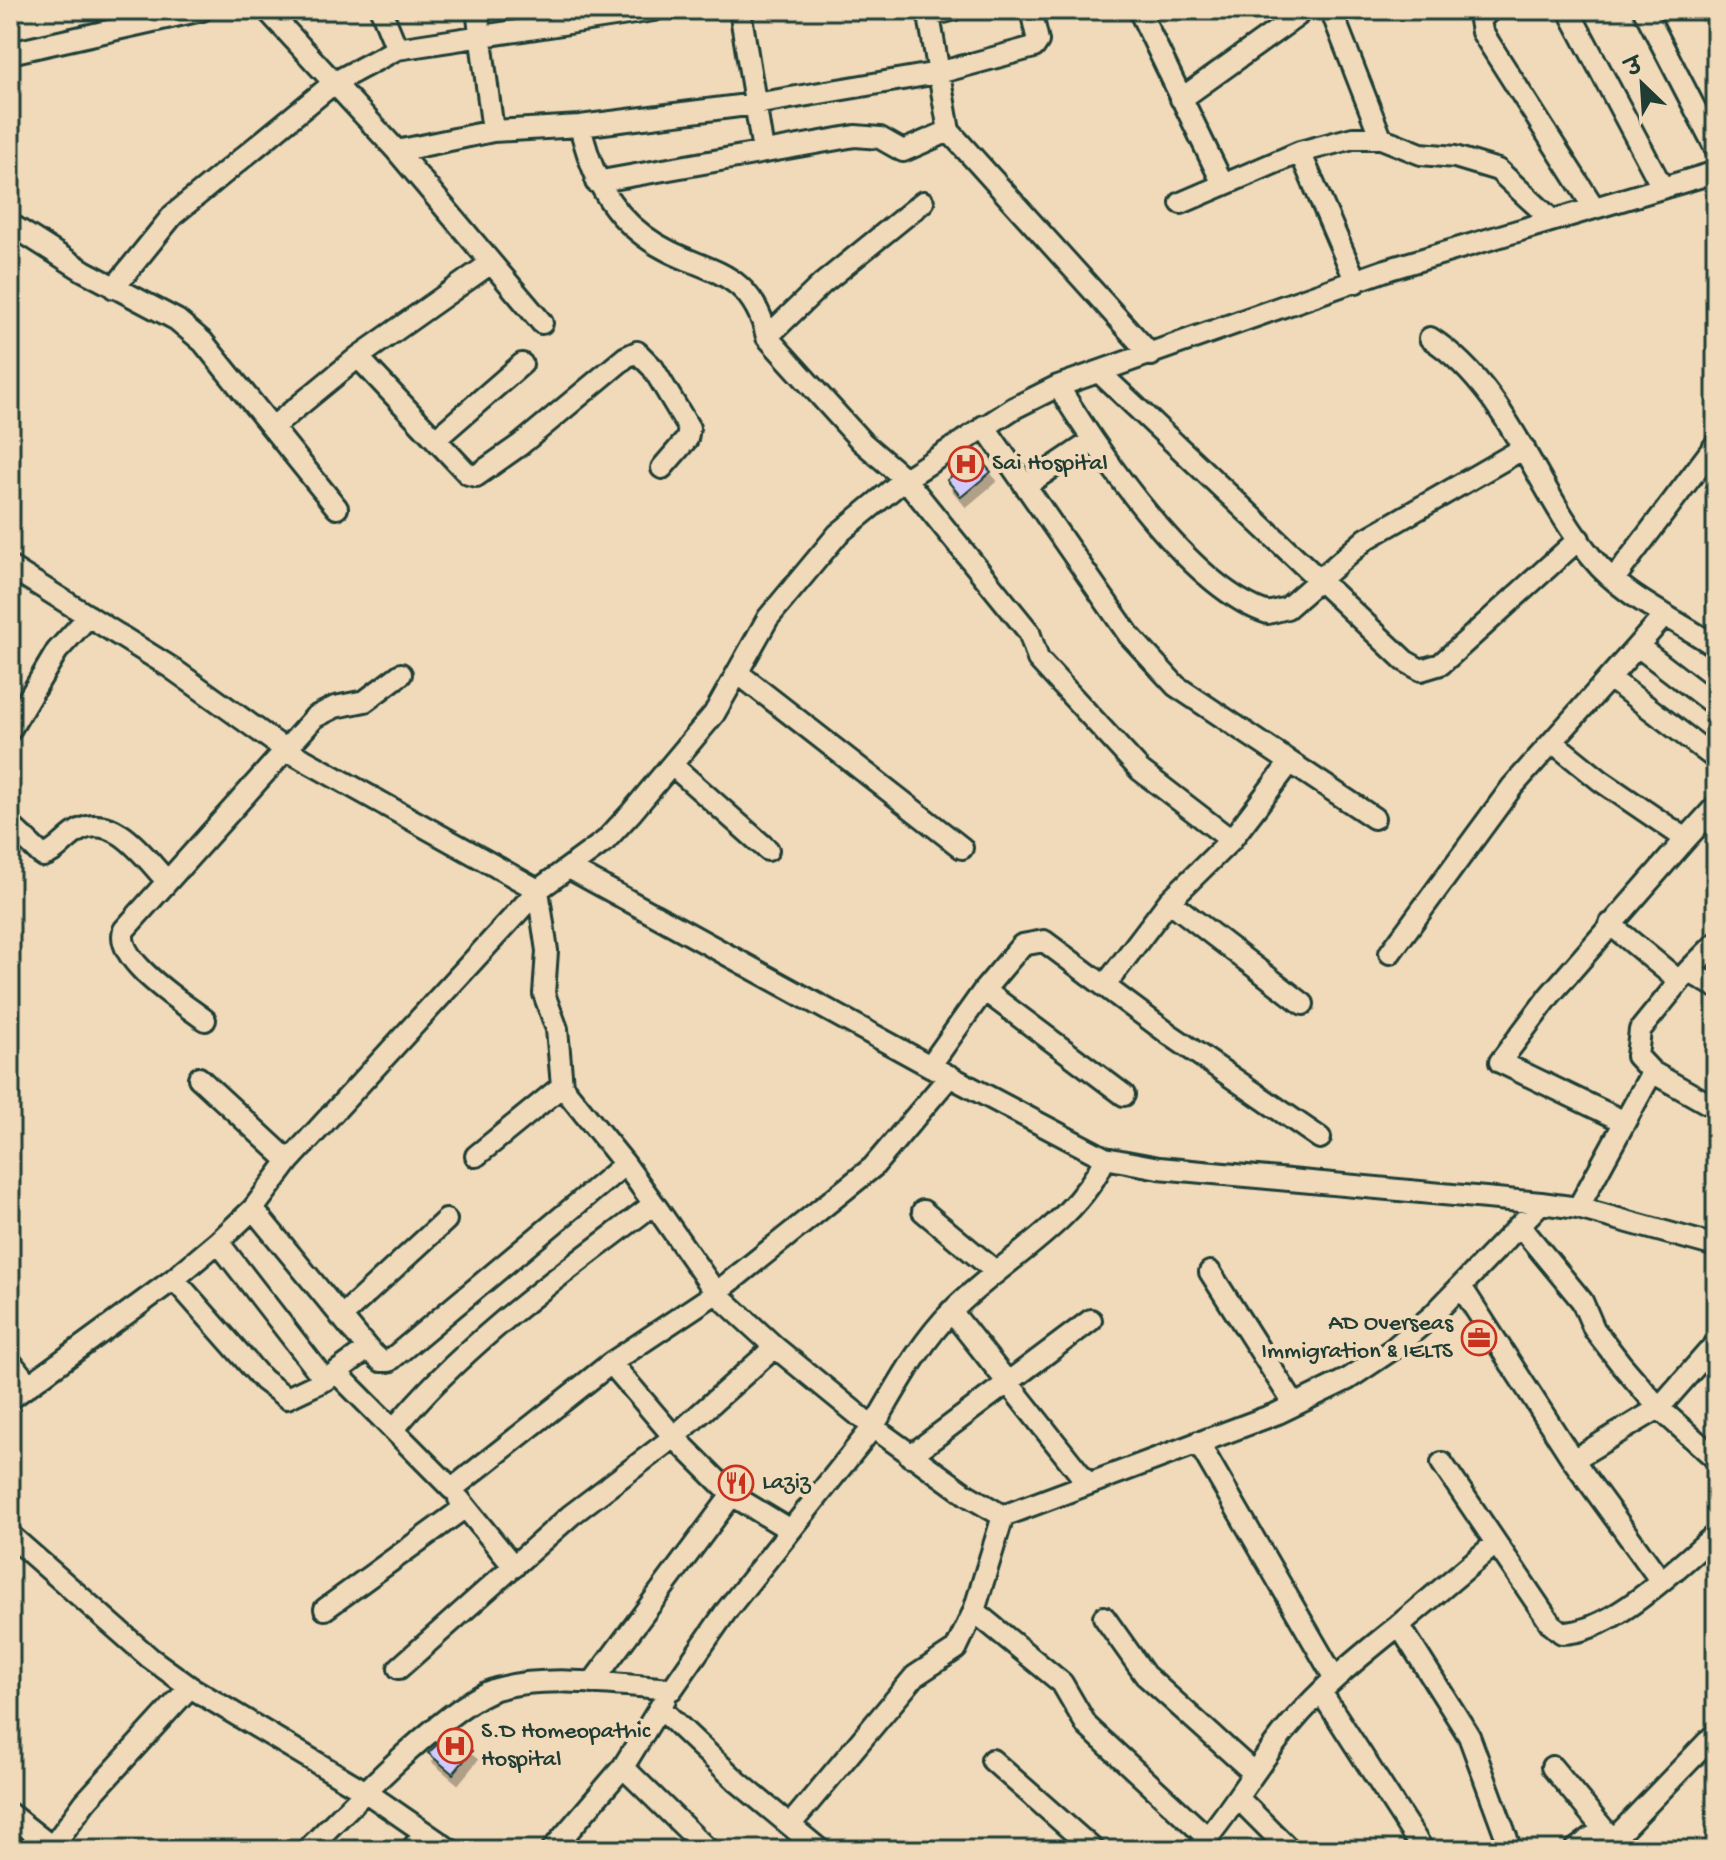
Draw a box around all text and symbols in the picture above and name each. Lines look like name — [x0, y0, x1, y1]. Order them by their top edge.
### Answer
north arrow — [1602, 44, 1682, 124]
text: उ — [1621, 54, 1649, 85]
hospital icon: Sai Hospital — [947, 445, 985, 483]
place label: Sai Hospital — [992, 450, 1108, 479]
place label: AD Overseas Immigration & IELTS — [1261, 1310, 1454, 1367]
office icon: AD Overseas Immigration & IELTS — [1460, 1319, 1498, 1357]
restaurant icon: Laziz — [717, 1464, 755, 1502]
place label: Laziz — [762, 1469, 812, 1498]
place label: S.D Homeopathic Hospital — [481, 1718, 651, 1775]
hospital icon: S.D Homeopathic Hospital — [436, 1727, 474, 1765]

